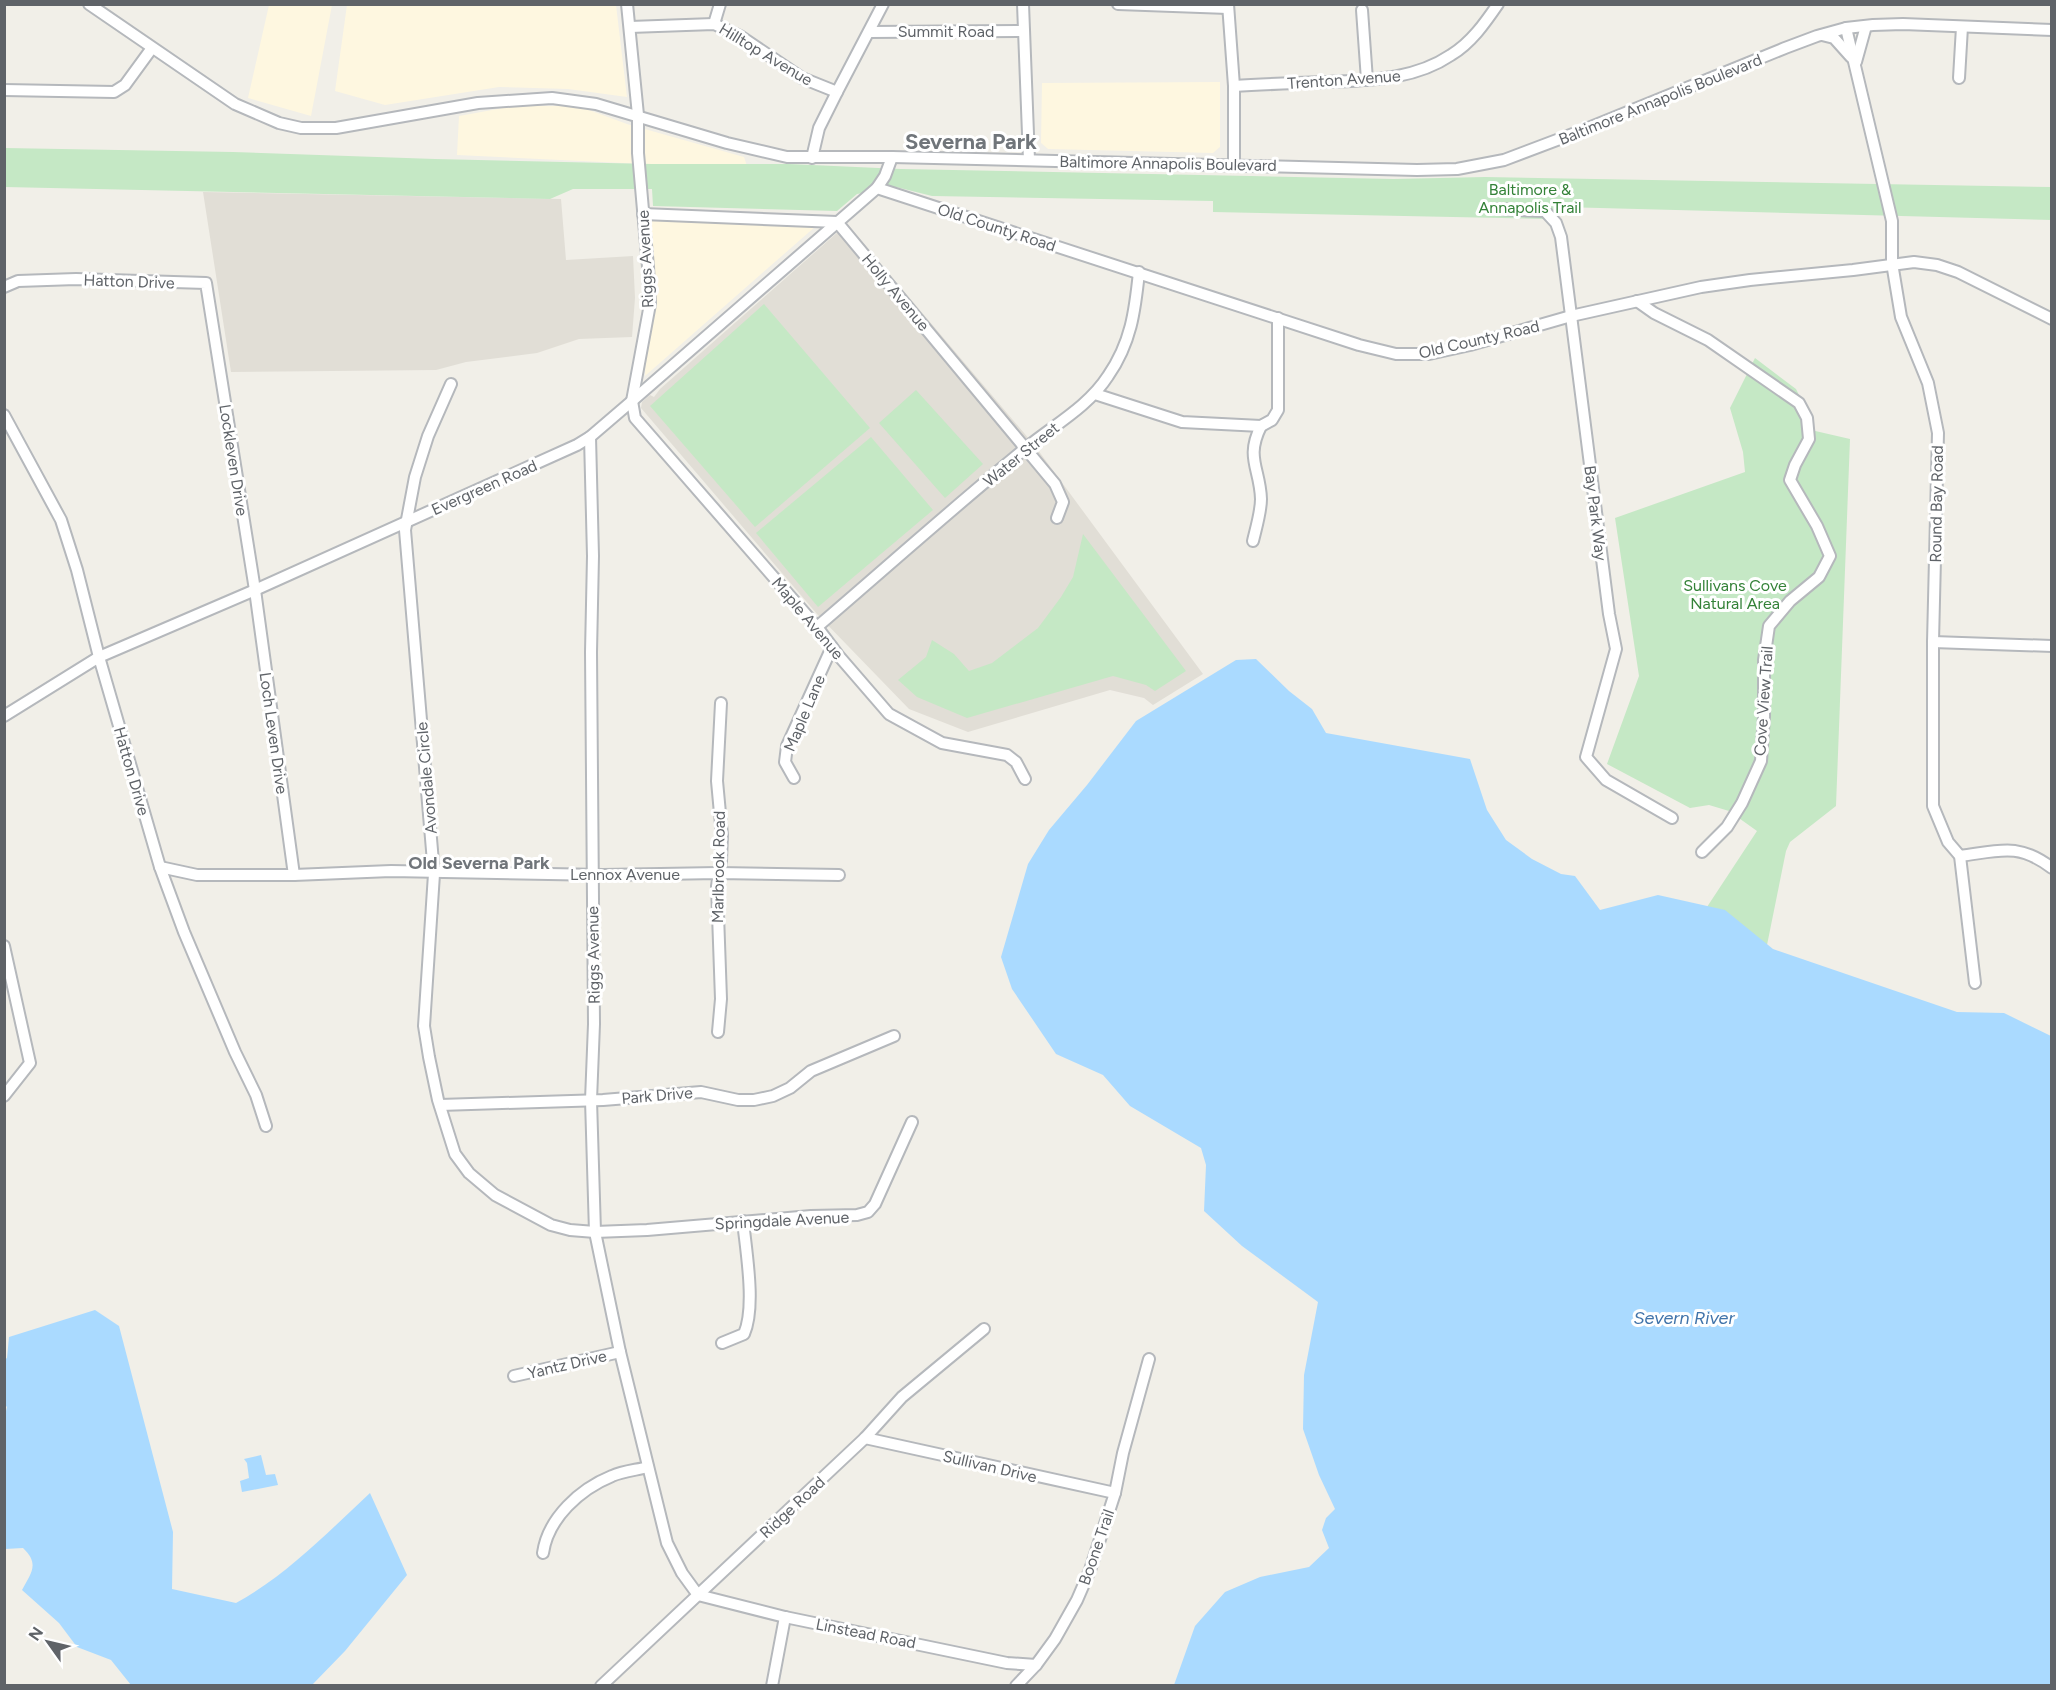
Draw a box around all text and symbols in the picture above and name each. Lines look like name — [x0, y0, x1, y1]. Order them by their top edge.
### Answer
street label: Hilltop Avenue — [716, 19, 816, 90]
street label: Summit Road — [898, 22, 994, 41]
street label: Baltimore Annapolis Boulevard — [1556, 50, 1765, 149]
street label: Trenton Avenue — [1287, 66, 1402, 93]
district label: Severna Park — [905, 128, 1037, 155]
street label: Baltimore Annapolis Boulevard — [1059, 152, 1277, 175]
park label: Baltimore & Annapolis Trail — [1478, 180, 1582, 217]
street label: Old County Road — [935, 199, 1058, 256]
street label: Riggs Avenue — [633, 209, 658, 308]
street label: Holly Avenue — [858, 250, 934, 335]
street label: Hatton Drive — [83, 270, 175, 293]
street label: Old County Road — [1417, 316, 1541, 363]
street label: Lockleven Drive — [215, 403, 252, 518]
street label: Water Street — [980, 418, 1063, 491]
street label: Round Bay Road — [1926, 445, 1947, 563]
street label: Evergreen Road — [428, 456, 540, 519]
street label: Bay Park Way — [1580, 464, 1611, 562]
street label: Maple Avenue — [768, 573, 848, 663]
park label: Sullivans Cove Natural Area — [1683, 576, 1787, 613]
street label: Cove View Trail — [1750, 645, 1777, 757]
street label: Loch Leven Drive — [256, 671, 291, 795]
street label: Maple Lane — [780, 672, 829, 754]
street label: Avondale Circle — [412, 721, 441, 835]
street label: Hatton Drive — [110, 725, 153, 818]
street label: Marlbrook Road — [708, 811, 729, 923]
district label: Old Severna Park — [408, 852, 550, 874]
street label: Lennox Avenue — [570, 865, 680, 884]
street label: Riggs Avenue — [583, 906, 604, 1004]
street label: Park Drive — [621, 1083, 694, 1108]
street label: Springdale Avenue — [714, 1207, 850, 1234]
water label: Severn River — [1633, 1307, 1735, 1329]
street label: Yantz Drive — [526, 1346, 609, 1383]
street label: Sullivan Drive — [941, 1446, 1039, 1487]
street label: Ridge Road — [756, 1472, 829, 1542]
street label: Boone Trail — [1075, 1507, 1118, 1588]
north arrow — [18, 1612, 78, 1672]
street label: Linstead Road — [814, 1614, 918, 1652]
text: N — [25, 1623, 47, 1644]

